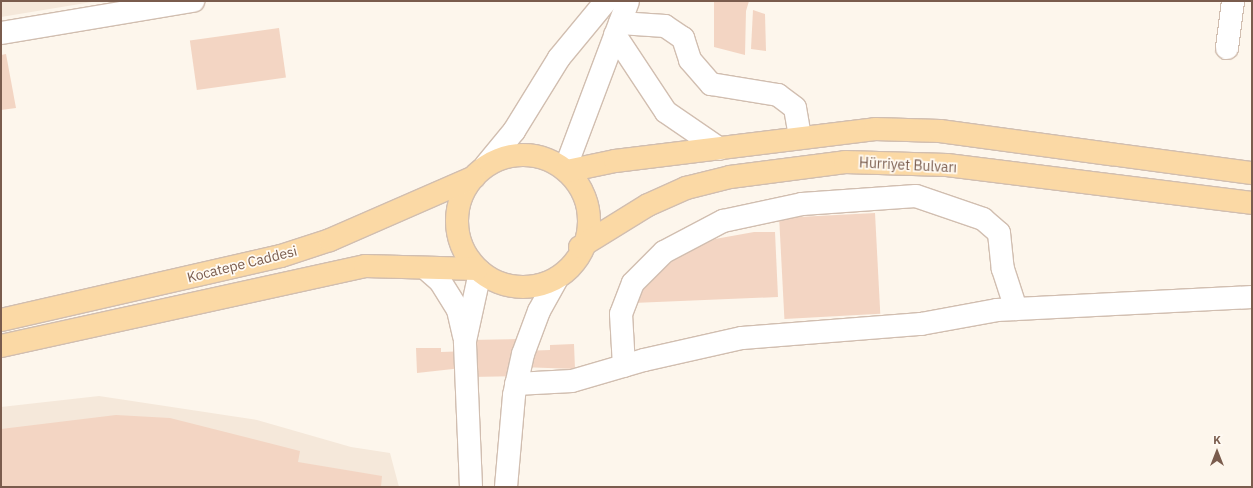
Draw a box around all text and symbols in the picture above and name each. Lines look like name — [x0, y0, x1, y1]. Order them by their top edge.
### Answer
street label: Hürriyet Bulvarı — [859, 154, 957, 176]
street label: Kocatepe Caddesi — [185, 242, 299, 286]
north arrow — [1197, 432, 1237, 472]
text: K — [1213, 433, 1221, 447]

